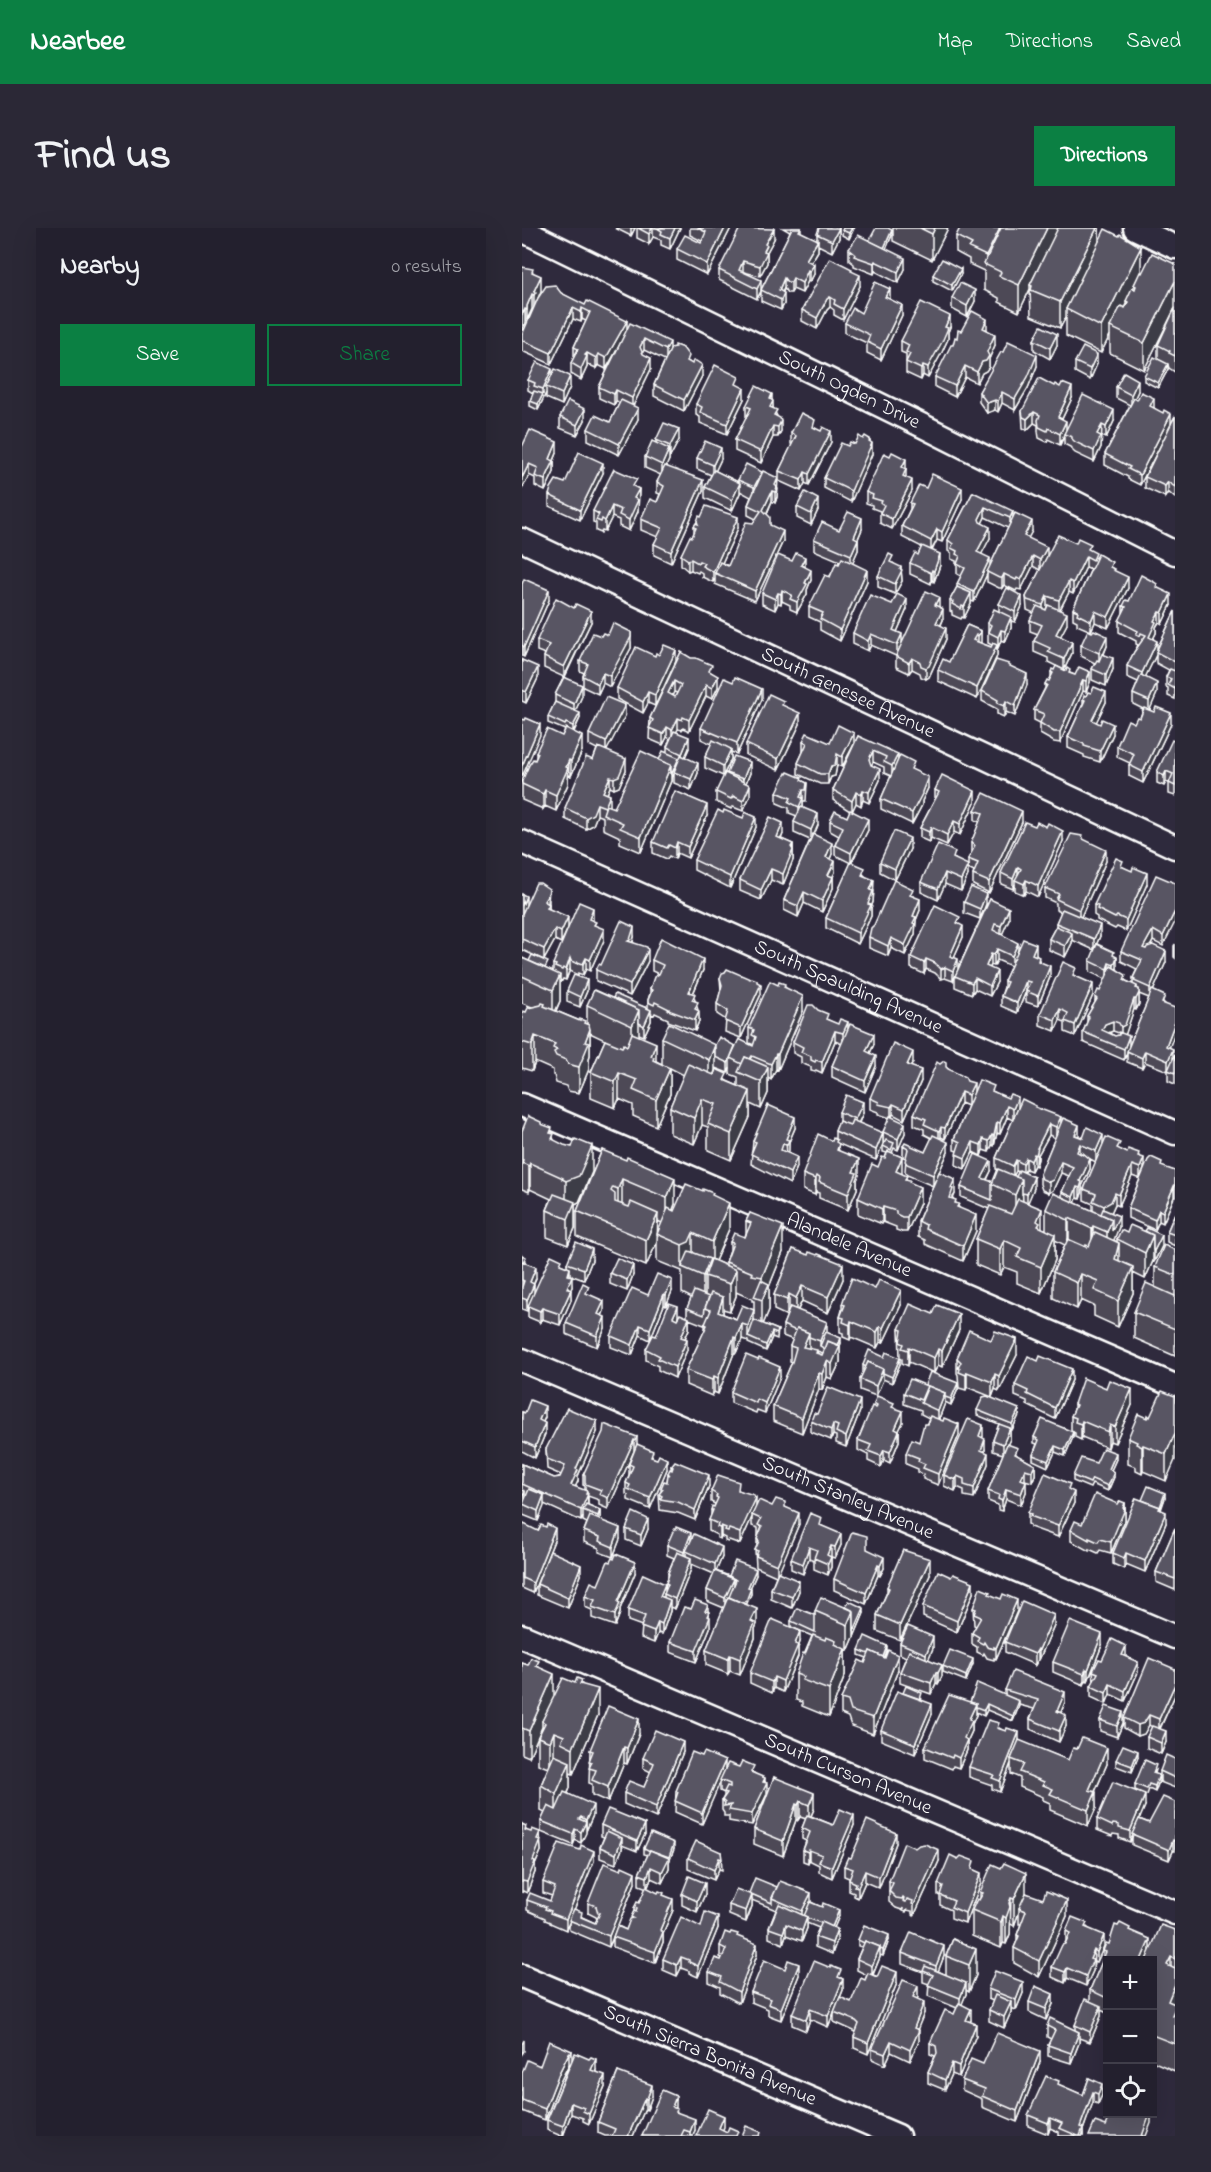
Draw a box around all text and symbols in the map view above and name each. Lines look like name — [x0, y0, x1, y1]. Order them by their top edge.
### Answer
text: Nearbee — [30, 22, 125, 63]
text: Map — [937, 27, 973, 57]
text: Directions — [1006, 27, 1093, 57]
text: Saved — [1126, 27, 1181, 57]
text: Find us — [36, 126, 171, 187]
button: Directions — [1034, 126, 1175, 186]
text: Nearby — [60, 248, 139, 286]
text: 0 results — [391, 253, 462, 282]
button: Save — [60, 324, 255, 386]
button: Share — [267, 324, 462, 386]
street label: South Ogden Drive — [773, 343, 925, 437]
street label: South Genesee Avenue — [756, 640, 940, 747]
street label: South Spaulding Avenue — [749, 933, 947, 1042]
street label: Alandele Avenue — [782, 1206, 916, 1285]
street label: South Stanley Avenue — [757, 1449, 938, 1548]
street label: South Curson Avenue — [759, 1726, 936, 1823]
map controls — [1103, 1956, 1157, 2118]
button: + — [1103, 1956, 1157, 2010]
street label: South Sierra Bonita Avenue — [599, 1998, 821, 2114]
button: − — [1103, 2010, 1157, 2064]
button: locate — [1103, 2064, 1157, 2118]

